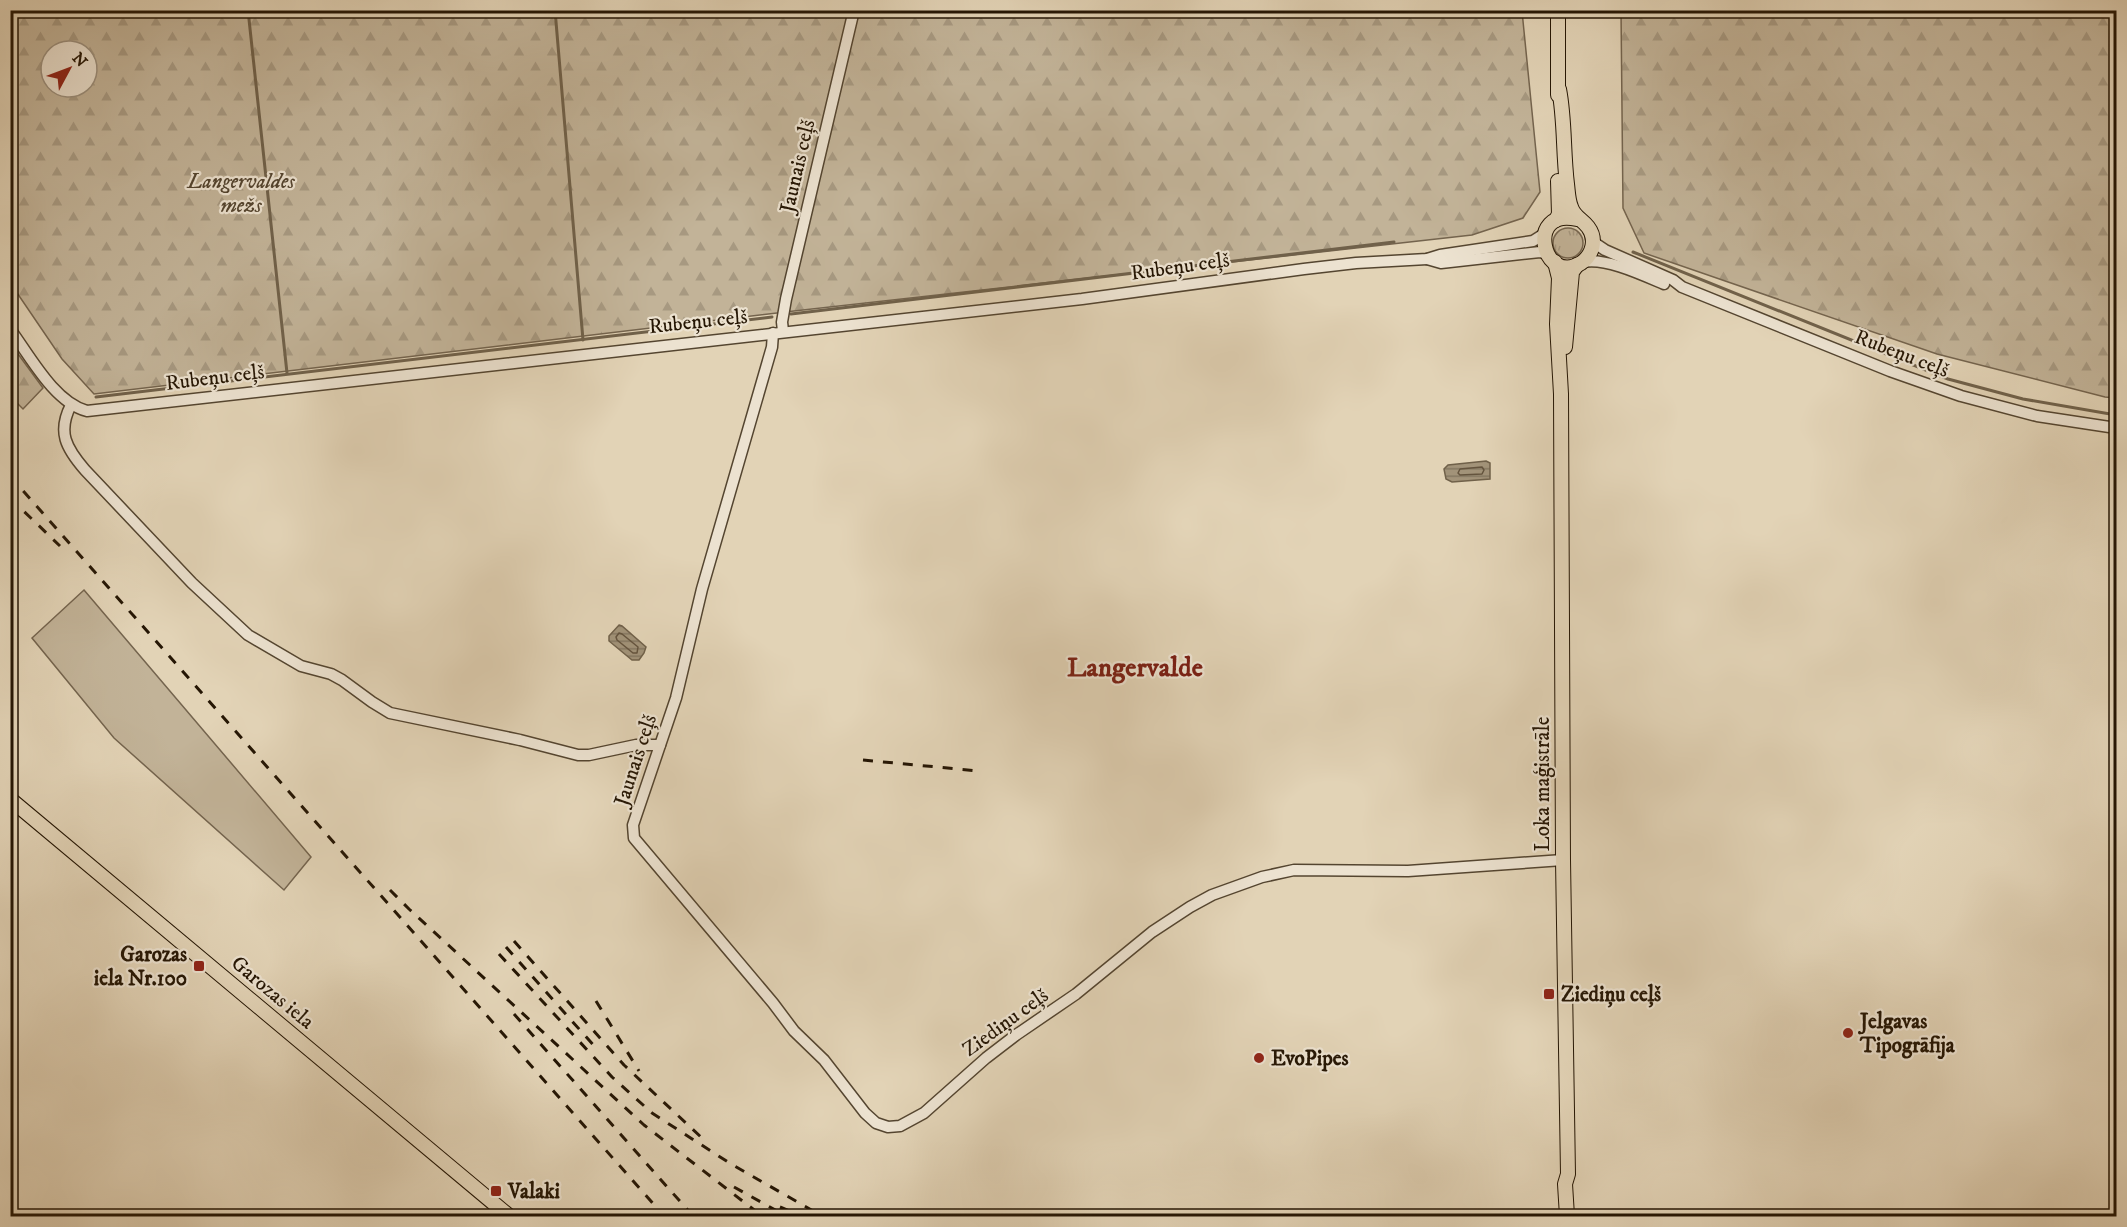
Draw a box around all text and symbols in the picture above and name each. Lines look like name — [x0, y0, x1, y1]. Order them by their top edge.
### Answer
north arrow — [39, 39, 99, 99]
text: N — [68, 48, 91, 71]
street label: Jaunais ceļš — [774, 117, 821, 217]
park label: Langervaldes mežs — [186, 169, 295, 219]
street label: Rubeņu ceļš — [1129, 247, 1231, 287]
street label: Rubeņu ceļš — [647, 304, 749, 340]
street label: Rubeņu ceļš — [1851, 324, 1953, 384]
street label: Rubeņu ceļš — [164, 359, 266, 397]
district label: Langervalde — [1067, 651, 1203, 685]
street label: Jaunais ceļš — [608, 711, 663, 811]
street label: Loka maģistrāle — [1530, 716, 1556, 851]
place label: Garozas iela Nr.100 — [94, 942, 187, 992]
street label: Garozas iela — [226, 951, 319, 1035]
marker: Garozas iela Nr.100 — [192, 959, 206, 973]
place label: Ziediņu ceļš — [1561, 982, 1661, 1008]
street label: Ziediņu ceļš — [957, 983, 1054, 1063]
marker: Ziediņu ceļš — [1542, 987, 1556, 1001]
place label: Jelgavas Tipogrāfija — [1858, 1009, 1956, 1060]
marker: Jelgavas Tipogrāfija — [1841, 1026, 1855, 1040]
place label: EvoPipes — [1271, 1046, 1348, 1072]
marker: EvoPipes — [1252, 1051, 1266, 1065]
place label: Valaki — [507, 1179, 561, 1205]
marker: Valaki — [489, 1184, 503, 1198]

